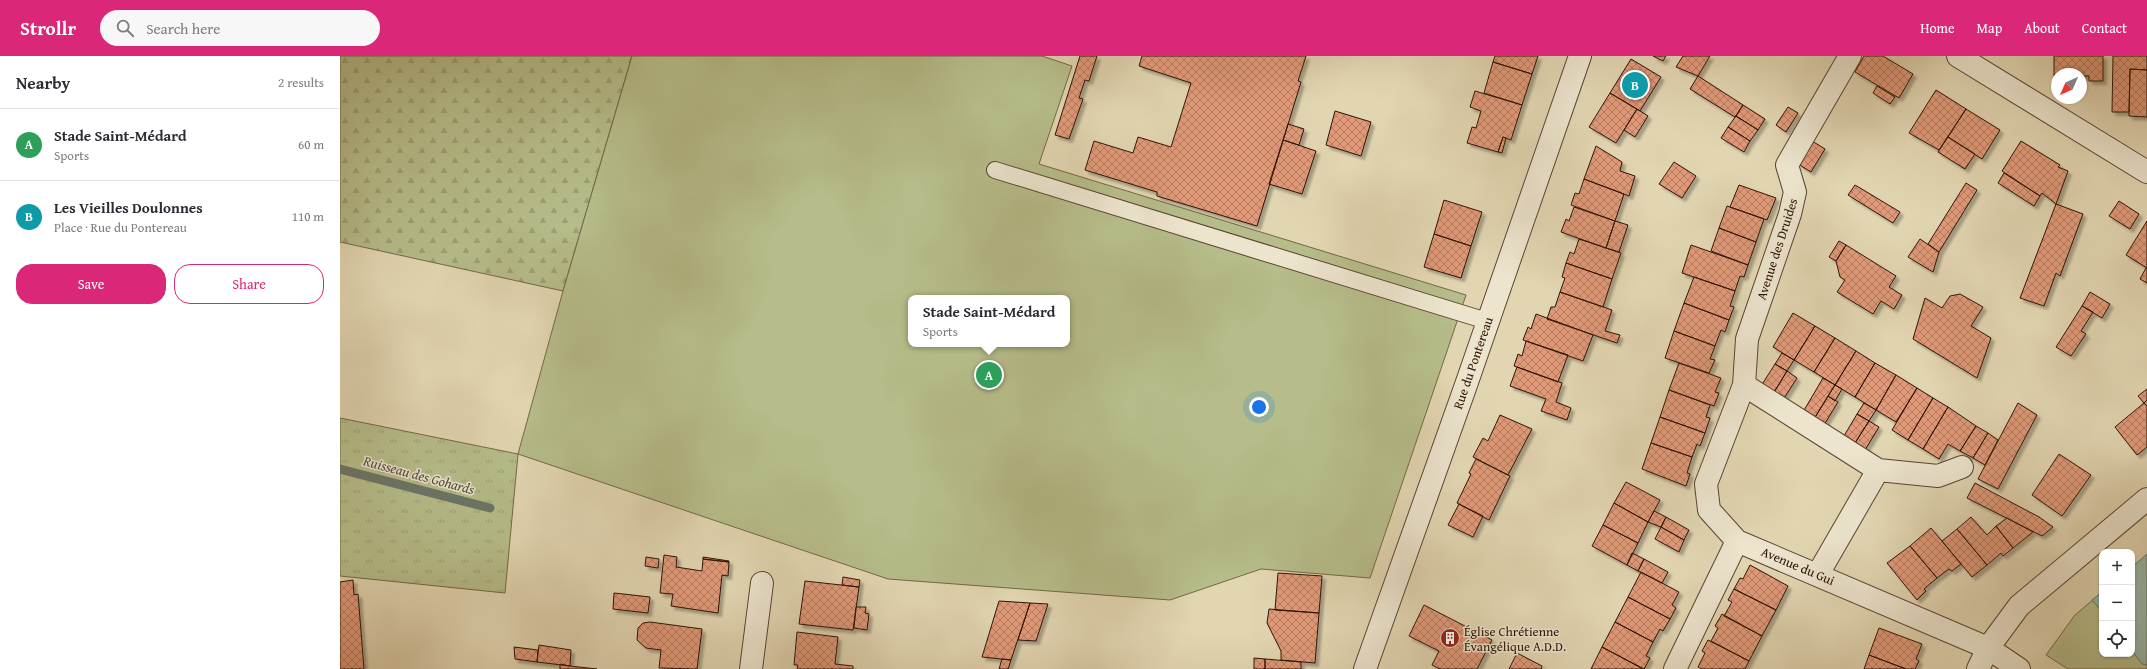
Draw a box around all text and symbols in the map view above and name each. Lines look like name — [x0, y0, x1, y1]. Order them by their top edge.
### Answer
search box — [100, 10, 380, 46]
text: Strollr — [20, 14, 76, 42]
icon: search — [114, 17, 136, 39]
text: Search here — [146, 18, 220, 39]
text: Home — [1920, 18, 1955, 38]
text: Map — [1977, 18, 2002, 38]
text: About — [2024, 18, 2060, 38]
text: Contact — [2082, 18, 2127, 38]
north arrow — [2051, 68, 2087, 104]
text: Nearby — [16, 70, 70, 95]
pin: B — [1622, 70, 1648, 100]
text: 2 results — [278, 73, 324, 92]
text: Stade Saint-Médard — [54, 125, 187, 146]
text: A — [25, 135, 33, 154]
text: 60 m — [298, 135, 324, 154]
text: Sports — [54, 146, 89, 165]
street label: Avenue des Druides — [1752, 196, 1802, 302]
text: Les Vieilles Doulonnes — [54, 197, 203, 218]
text: B — [25, 207, 33, 226]
text: 110 m — [292, 207, 324, 226]
text: Place · Rue du Pontereau — [54, 218, 187, 237]
button: Save — [16, 264, 166, 304]
button: Share — [174, 264, 324, 304]
popup — [908, 295, 1070, 347]
text: Stade Saint-Médard — [923, 301, 1055, 322]
street label: Rue du Pontereau — [1448, 314, 1498, 412]
text: Sports — [923, 322, 958, 341]
pin: A — [976, 360, 1002, 390]
your location — [1249, 397, 1269, 417]
water label: Ruisseau des Gohards — [360, 450, 477, 499]
street label: Avenue du Gui — [1758, 542, 1838, 590]
map controls — [2099, 549, 2135, 657]
button: + — [2099, 549, 2135, 585]
button: − — [2099, 585, 2135, 621]
button: locate — [2099, 621, 2135, 657]
place label: Église Chrétienne Évangélique A.D.D. — [1464, 622, 1566, 656]
building icon: Église Chrétienne Évangélique A.D.D. — [1439, 627, 1461, 649]

